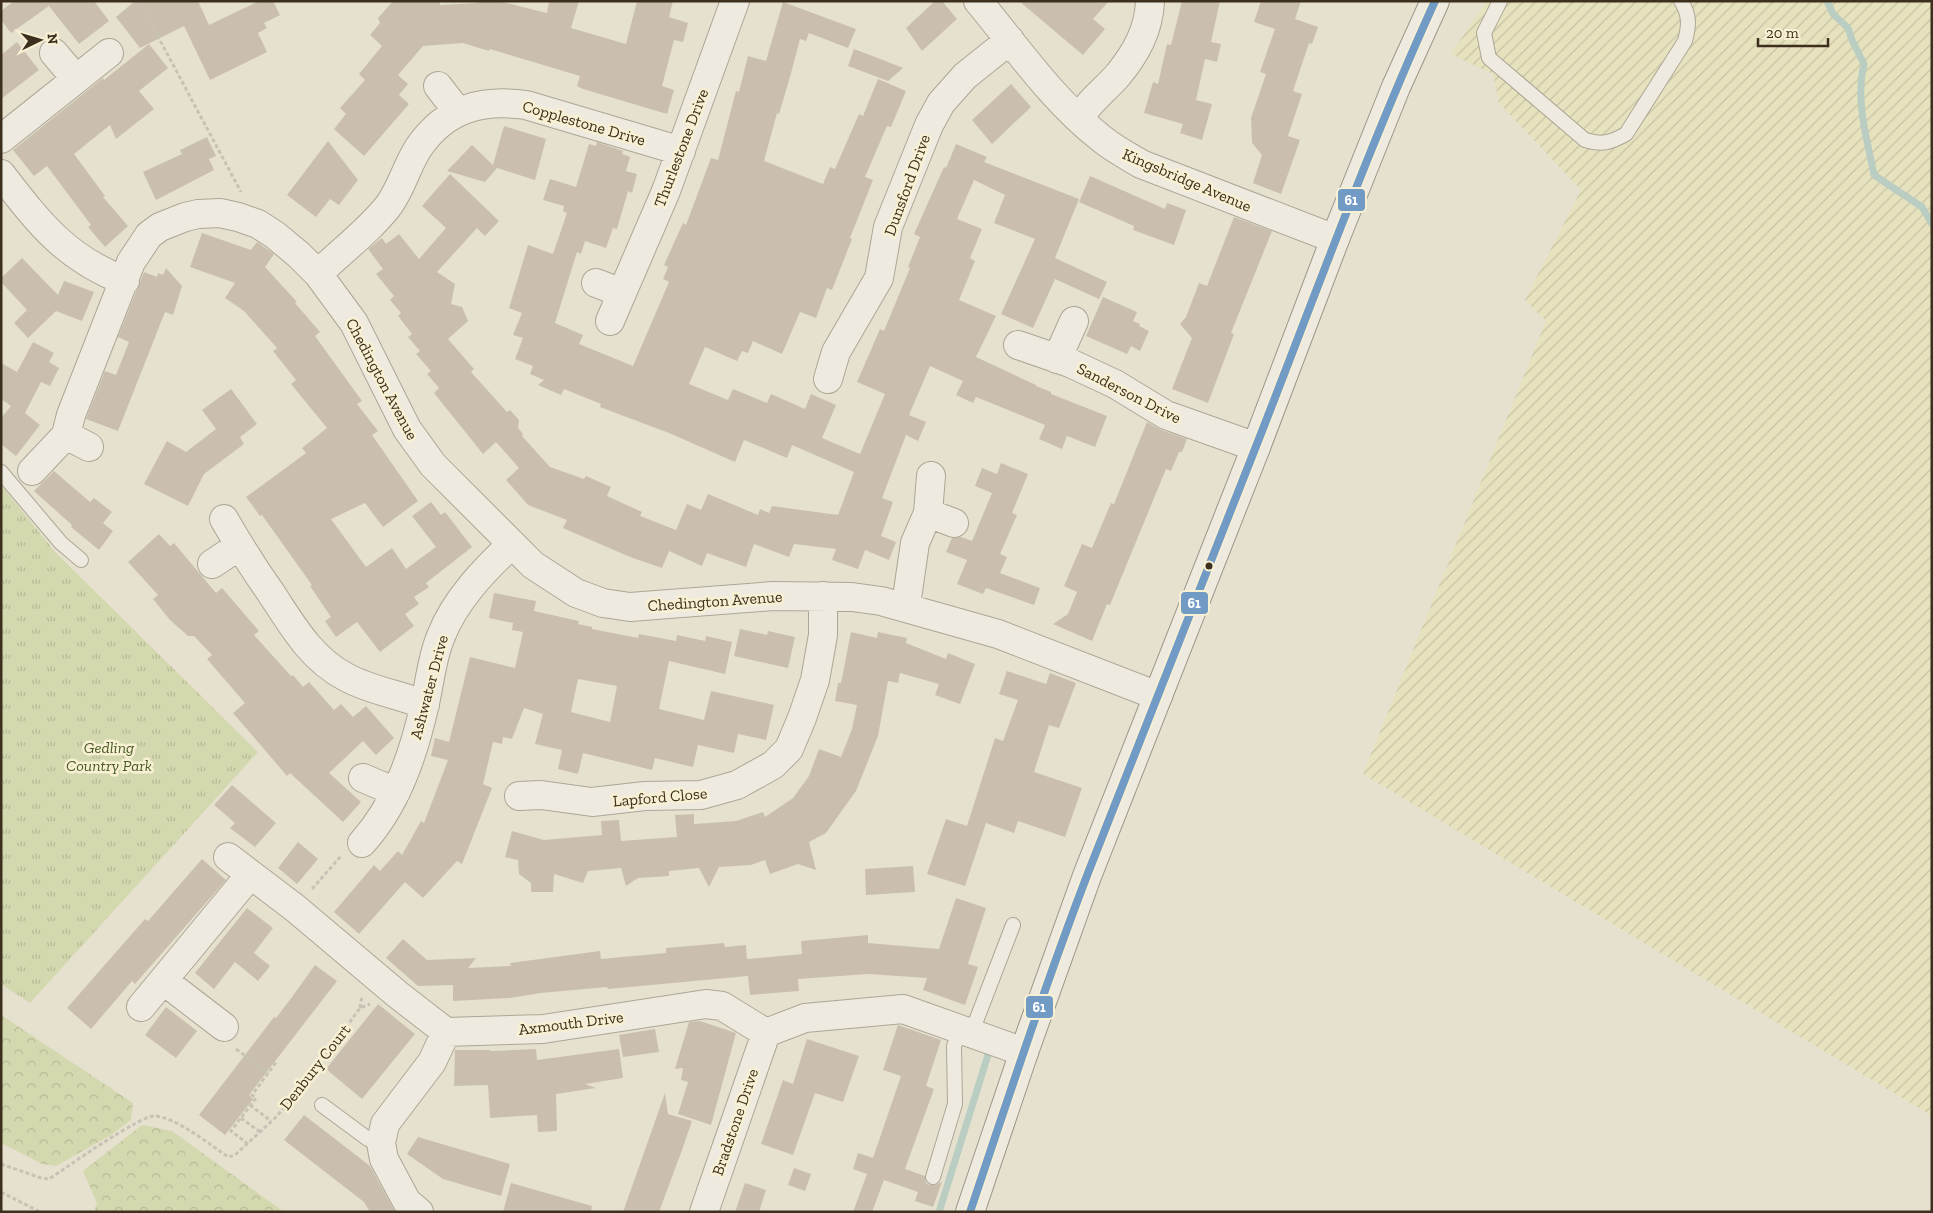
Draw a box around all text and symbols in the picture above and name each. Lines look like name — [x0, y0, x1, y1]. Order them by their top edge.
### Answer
north arrow — [15, 15, 65, 65]
scale bar — [1758, 15, 1828, 47]
text: 20 m — [1766, 24, 1799, 42]
text: N — [44, 33, 61, 45]
street label: Thurlestone Drive — [650, 86, 712, 210]
street label: Copplestone Drive — [520, 96, 648, 150]
street label: Dunsford Drive — [880, 132, 934, 238]
street label: Kingsbridge Avenue — [1120, 144, 1254, 216]
line badge: 61 — [1337, 188, 1366, 212]
text: 61 — [1344, 192, 1358, 209]
street label: Chedington Avenue — [342, 315, 422, 443]
street label: Sanderson Drive — [1074, 359, 1184, 427]
unlabelled marker — [1204, 561, 1214, 571]
street label: Chedington Avenue — [647, 587, 783, 615]
line badge: 61 — [1180, 591, 1209, 615]
text: 61 — [1187, 595, 1201, 612]
street label: Ashwater Drive — [406, 633, 452, 741]
park label: Gedling Country Park — [66, 738, 152, 775]
street label: Lapford Close — [612, 783, 708, 811]
line badge: 61 — [1025, 995, 1054, 1019]
text: 61 — [1032, 999, 1046, 1016]
street label: Axmouth Drive — [517, 1007, 625, 1039]
street label: Denbury Court — [276, 1020, 354, 1114]
street label: Bradstone Drive — [708, 1066, 762, 1178]

